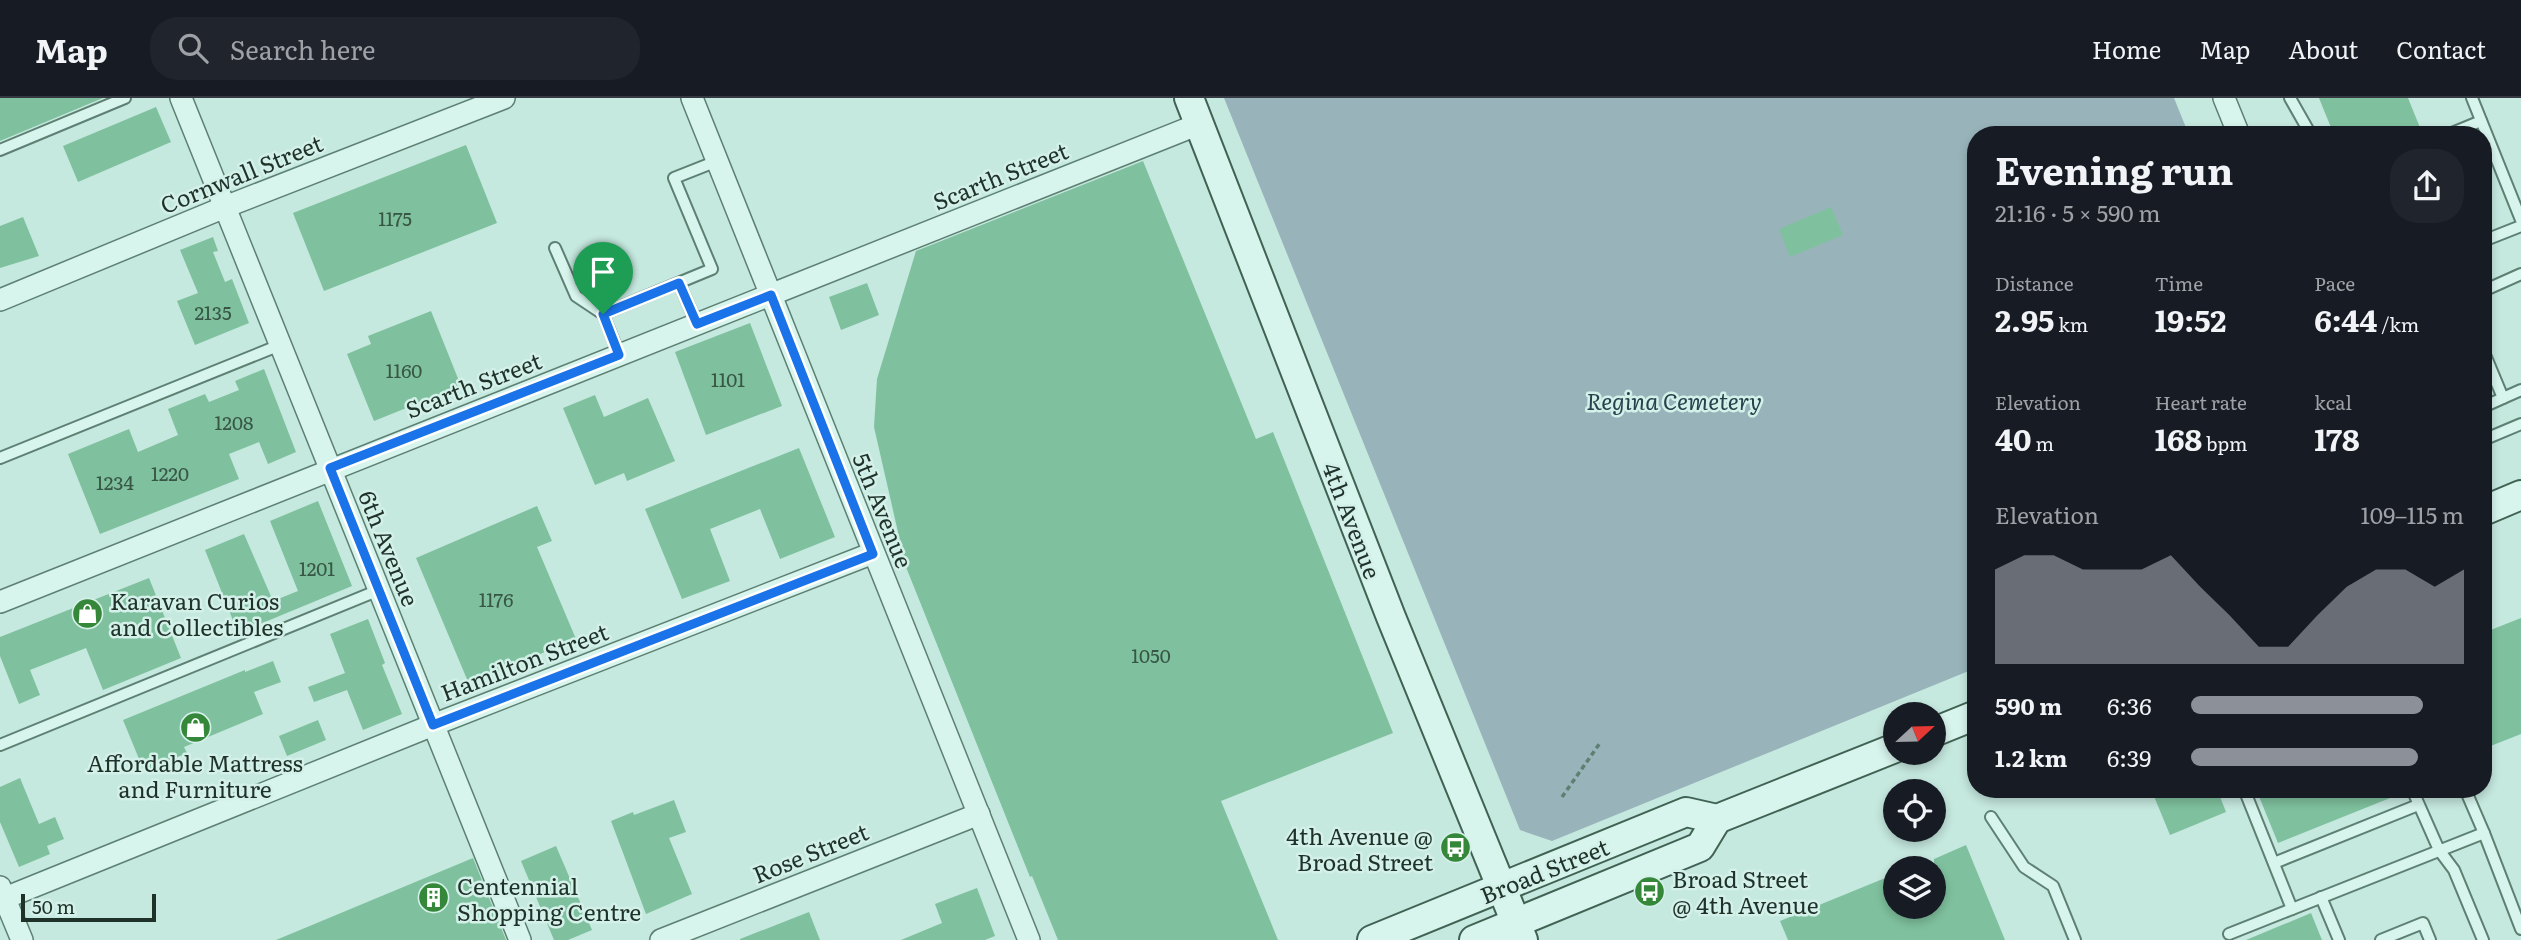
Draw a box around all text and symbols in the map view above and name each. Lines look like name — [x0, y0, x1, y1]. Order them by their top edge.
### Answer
search box — [150, 17, 640, 80]
text: Map — [35, 24, 108, 73]
icon: search — [174, 29, 212, 67]
text: Search here — [230, 29, 376, 68]
text: Home — [2092, 31, 2161, 66]
text: Map — [2199, 31, 2250, 66]
text: About — [2288, 31, 2358, 66]
text: Contact — [2396, 31, 2486, 66]
street label: Cornwall Street — [155, 125, 328, 221]
street label: Scarth Street — [927, 132, 1073, 218]
text: Evening run — [1995, 140, 2233, 197]
button: share — [2390, 149, 2464, 223]
text: 21:16 · 5 × 590 m — [1995, 195, 2160, 229]
house number: 1175 — [378, 204, 412, 232]
pin — [573, 242, 633, 314]
icon: arrive — [584, 253, 622, 291]
text: Distance — [1995, 269, 2074, 297]
text: Time — [2155, 269, 2203, 297]
text: Pace — [2314, 269, 2355, 297]
text: 2.95 — [1995, 297, 2054, 341]
text: 19:52 — [2155, 297, 2226, 341]
text: 6:44 — [2314, 297, 2377, 341]
house number: 2135 — [194, 298, 232, 326]
text: km — [2054, 310, 2088, 338]
text: /km — [2377, 310, 2419, 338]
street label: Scarth Street — [400, 342, 547, 426]
house number: 1160 — [386, 356, 422, 384]
house number: 1101 — [711, 365, 745, 393]
park label: Regina Cemetery — [1586, 383, 1762, 417]
text: Elevation — [1995, 388, 2081, 416]
text: Heart rate — [2155, 388, 2247, 416]
text: kcal — [2314, 388, 2352, 416]
house number: 1208 — [215, 408, 253, 436]
text: 40 — [1995, 416, 2032, 460]
text: 168 — [2155, 416, 2202, 460]
text: 178 — [2314, 416, 2360, 460]
text: m — [2032, 429, 2054, 457]
text: bpm — [2202, 429, 2247, 457]
street label: 5th Avenue — [845, 447, 923, 573]
street label: 4th Avenue — [1315, 457, 1391, 583]
house number: 1220 — [151, 459, 189, 487]
house number: 1234 — [96, 468, 135, 496]
street label: 6th Avenue — [351, 485, 429, 611]
text: Elevation — [1995, 497, 2099, 531]
text: 109–115 m — [2360, 497, 2464, 531]
house number: 1201 — [299, 554, 335, 582]
place label: Karavan Curios and Collectibles — [110, 583, 283, 643]
house number: 1176 — [479, 585, 513, 613]
shop icon: Karavan Curios and Collectibles — [70, 596, 104, 630]
street label: Hamilton Street — [435, 613, 613, 709]
house number: 1050 — [1131, 641, 1171, 669]
text: 590 m — [1995, 688, 2062, 722]
text: 6:36 — [2107, 688, 2152, 722]
north arrow — [1883, 702, 1946, 765]
map controls — [1883, 702, 1946, 919]
shop icon: Affordable Mattress and Furniture — [178, 711, 212, 745]
text: 1.2 km — [1995, 740, 2067, 774]
text: 6:39 — [2107, 740, 2151, 774]
place label: Affordable Mattress and Furniture — [87, 745, 303, 805]
button: locate — [1883, 779, 1946, 842]
street label: Rose Street — [747, 813, 874, 891]
place label: 4th Avenue @ Broad Street — [1286, 818, 1434, 878]
street label: Broad Street — [1475, 828, 1614, 911]
bus stop icon: 4th Avenue @ Broad Street — [1439, 831, 1473, 865]
button: layers — [1883, 856, 1946, 919]
place label: Broad Street @ 4th Avenue — [1672, 861, 1819, 921]
place label: Centennial Shopping Centre — [457, 868, 641, 928]
bus stop icon: Broad Street @ 4th Avenue — [1632, 874, 1666, 908]
building icon: Centennial Shopping Centre — [417, 881, 451, 915]
scale bar — [21, 891, 156, 923]
text: 50 m — [32, 892, 75, 920]

